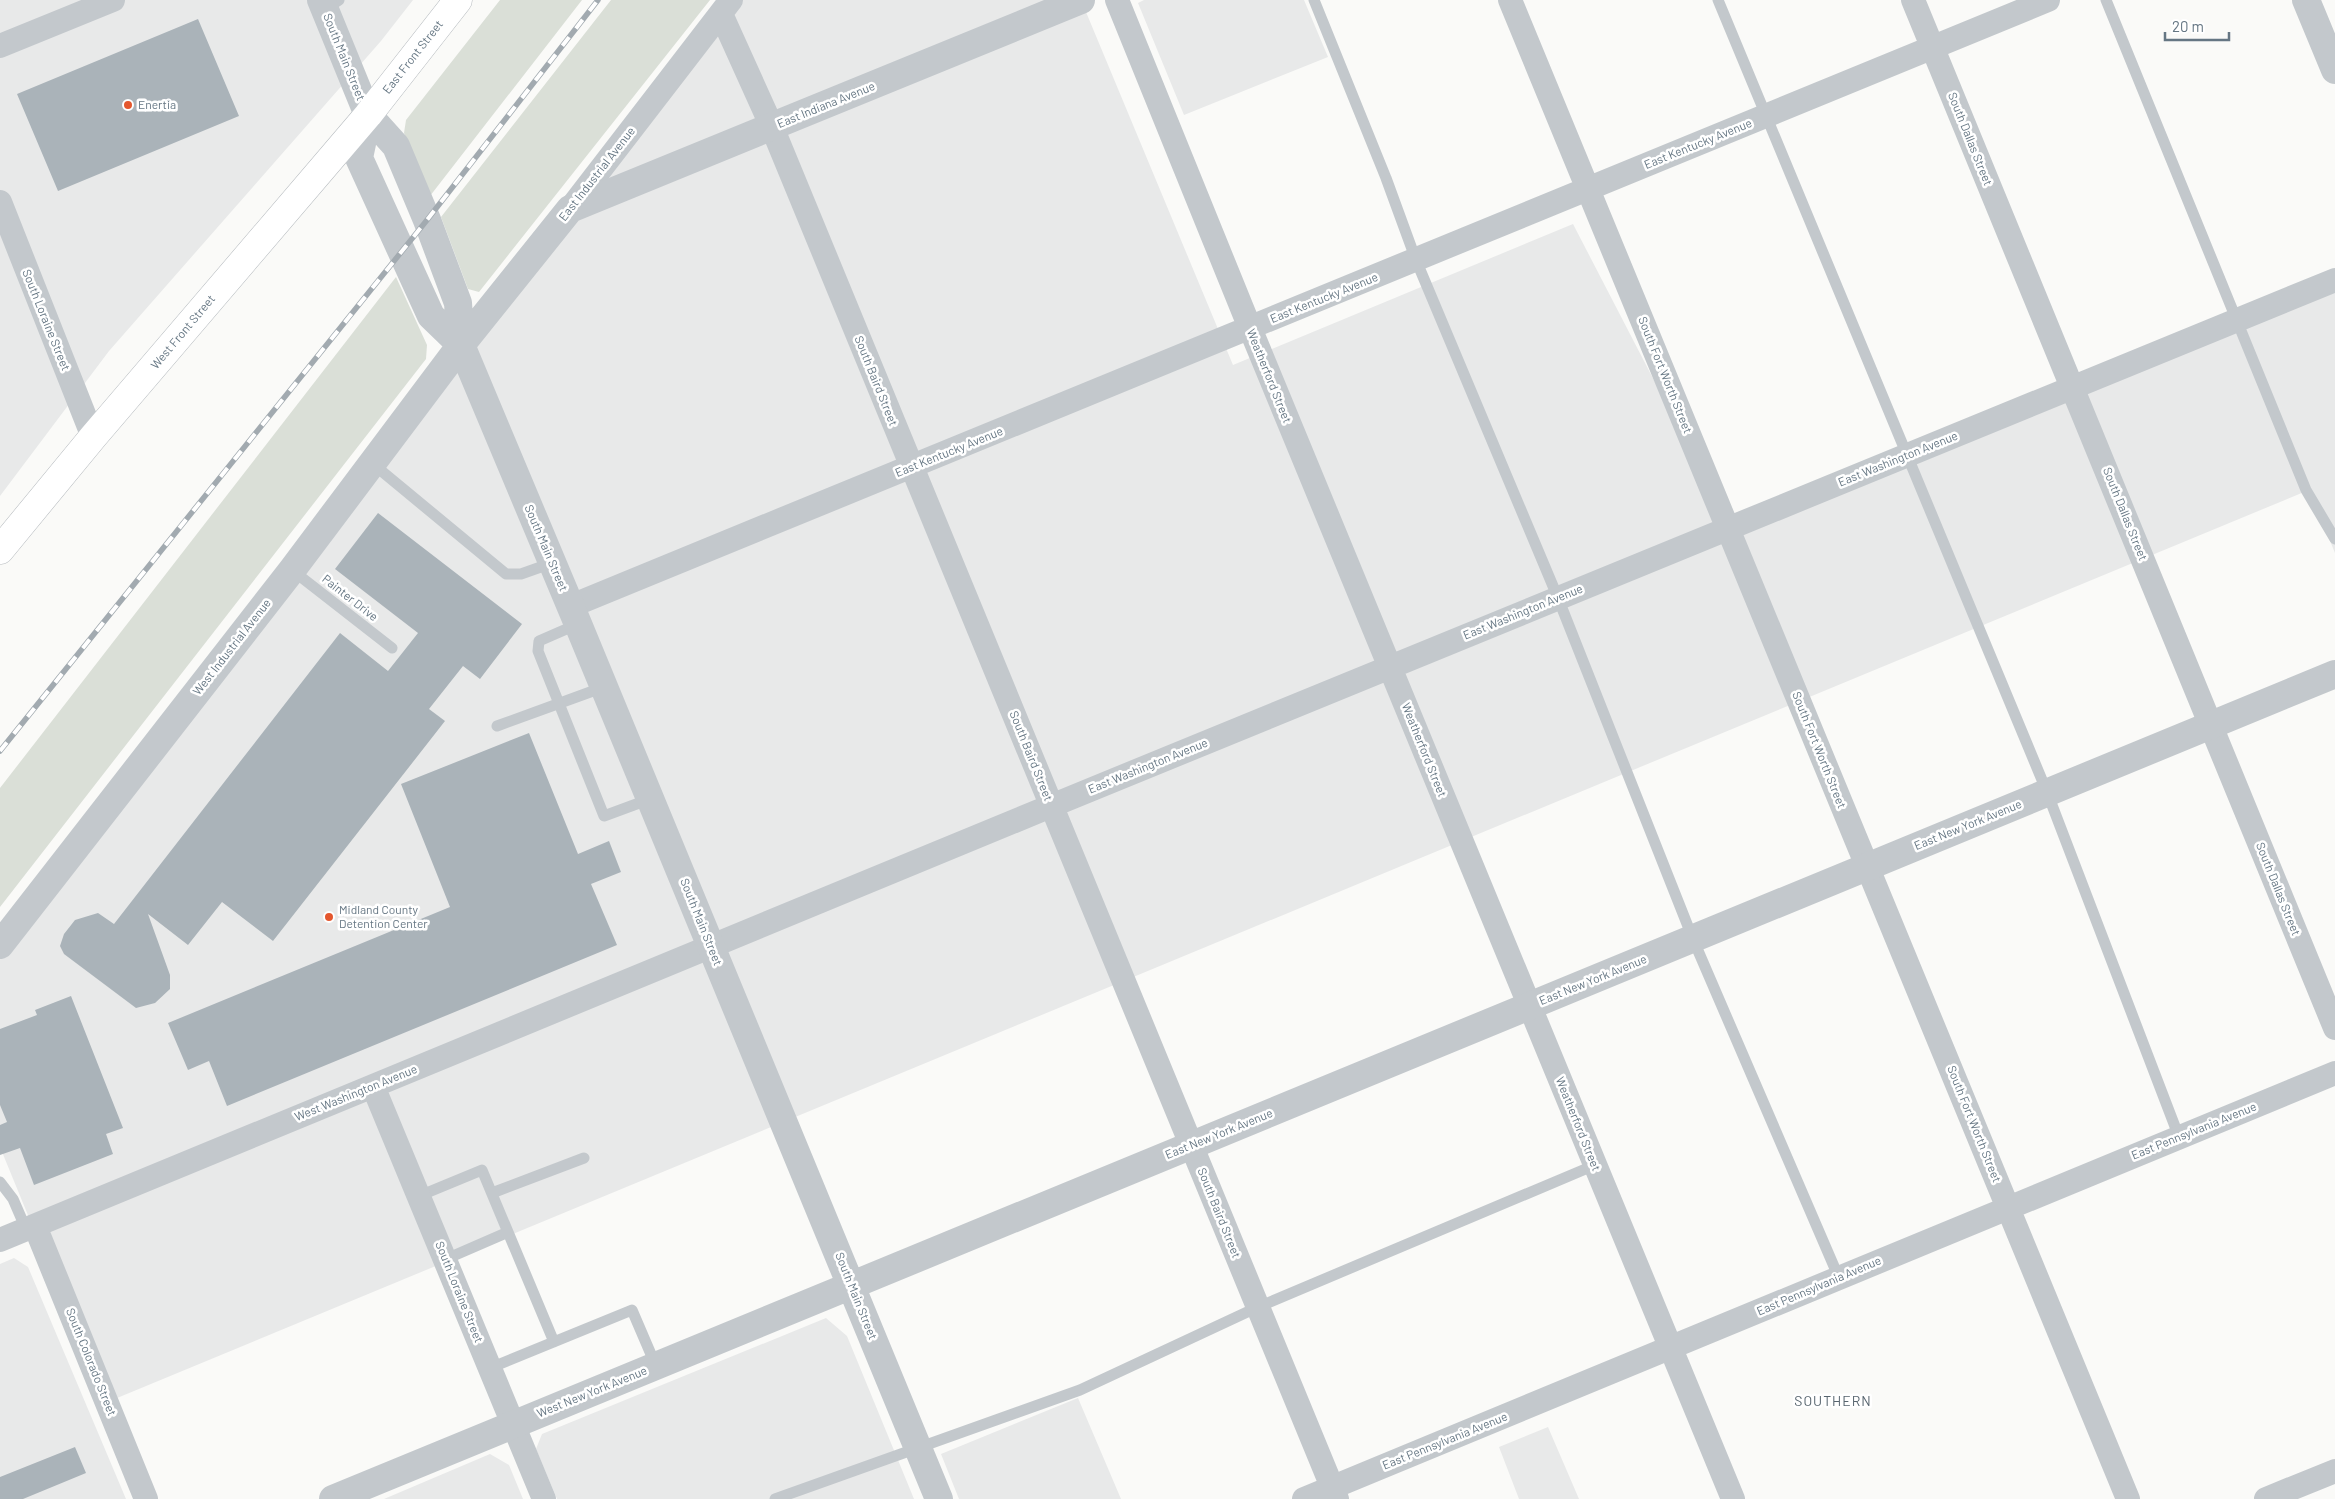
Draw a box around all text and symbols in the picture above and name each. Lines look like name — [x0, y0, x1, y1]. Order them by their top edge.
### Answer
scale bar — [2165, 10, 2229, 42]
street label: South Main Street — [321, 11, 369, 102]
street label: East Front Street — [379, 17, 445, 96]
text: 20 m — [2172, 17, 2204, 35]
street label: East Indiana Avenue — [775, 78, 877, 130]
street label: South Dallas Street — [1946, 90, 1996, 187]
place label: Enertia — [138, 97, 176, 111]
marker: Enertia — [122, 99, 134, 111]
street label: East Kentucky Avenue — [1642, 115, 1754, 171]
street label: East Industrial Avenue — [555, 124, 637, 223]
street label: South Loraine Street — [20, 267, 74, 372]
street label: East Kentucky Avenue — [1268, 269, 1380, 325]
street label: West Front Street — [147, 292, 217, 371]
street label: South Fort Worth Street — [1636, 314, 1696, 435]
street label: Weatherford Street — [1245, 326, 1295, 425]
street label: South Baird Street — [852, 334, 901, 428]
street label: East Kentucky Avenue — [893, 423, 1005, 479]
street label: East Washington Avenue — [1836, 428, 1960, 489]
street label: South Dallas Street — [2101, 465, 2151, 562]
street label: South Main Street — [522, 502, 571, 593]
street label: Painter Drive — [320, 571, 381, 623]
street label: East Washington Avenue — [1461, 581, 1585, 642]
street label: West Industrial Avenue — [189, 595, 273, 697]
street label: South Fort Worth Street — [1790, 689, 1850, 810]
street label: Weatherford Street — [1400, 700, 1450, 799]
street label: South Baird Street — [1007, 709, 1056, 803]
street label: East Washington Avenue — [1086, 735, 1210, 796]
street label: East New York Avenue — [1912, 796, 2023, 852]
street label: South Dallas Street — [2254, 840, 2304, 937]
street label: South Main Street — [678, 876, 726, 967]
place label: Midland County Detention Center — [339, 902, 428, 930]
marker: Midland County Detention Center — [323, 911, 335, 923]
street label: East New York Avenue — [1537, 951, 1648, 1007]
street label: West Washington Avenue — [292, 1061, 419, 1123]
street label: South Fort Worth Street — [1945, 1063, 2005, 1184]
street label: Weatherford Street — [1554, 1074, 1604, 1173]
street label: East Pennsylvania Avenue — [2129, 1099, 2258, 1162]
street label: East New York Avenue — [1163, 1105, 1274, 1161]
street label: South Baird Street — [1195, 1166, 1244, 1260]
street label: South Loraine Street — [433, 1239, 487, 1344]
street label: South Main Street — [833, 1250, 881, 1341]
street label: East Pennsylvania Avenue — [1754, 1253, 1883, 1318]
street label: South Colorado Street — [64, 1306, 120, 1418]
street label: West New York Avenue — [534, 1363, 649, 1420]
district label: SOUTHERN — [1794, 1392, 1872, 1409]
street label: East Pennsylvania Avenue — [1380, 1409, 1509, 1472]

